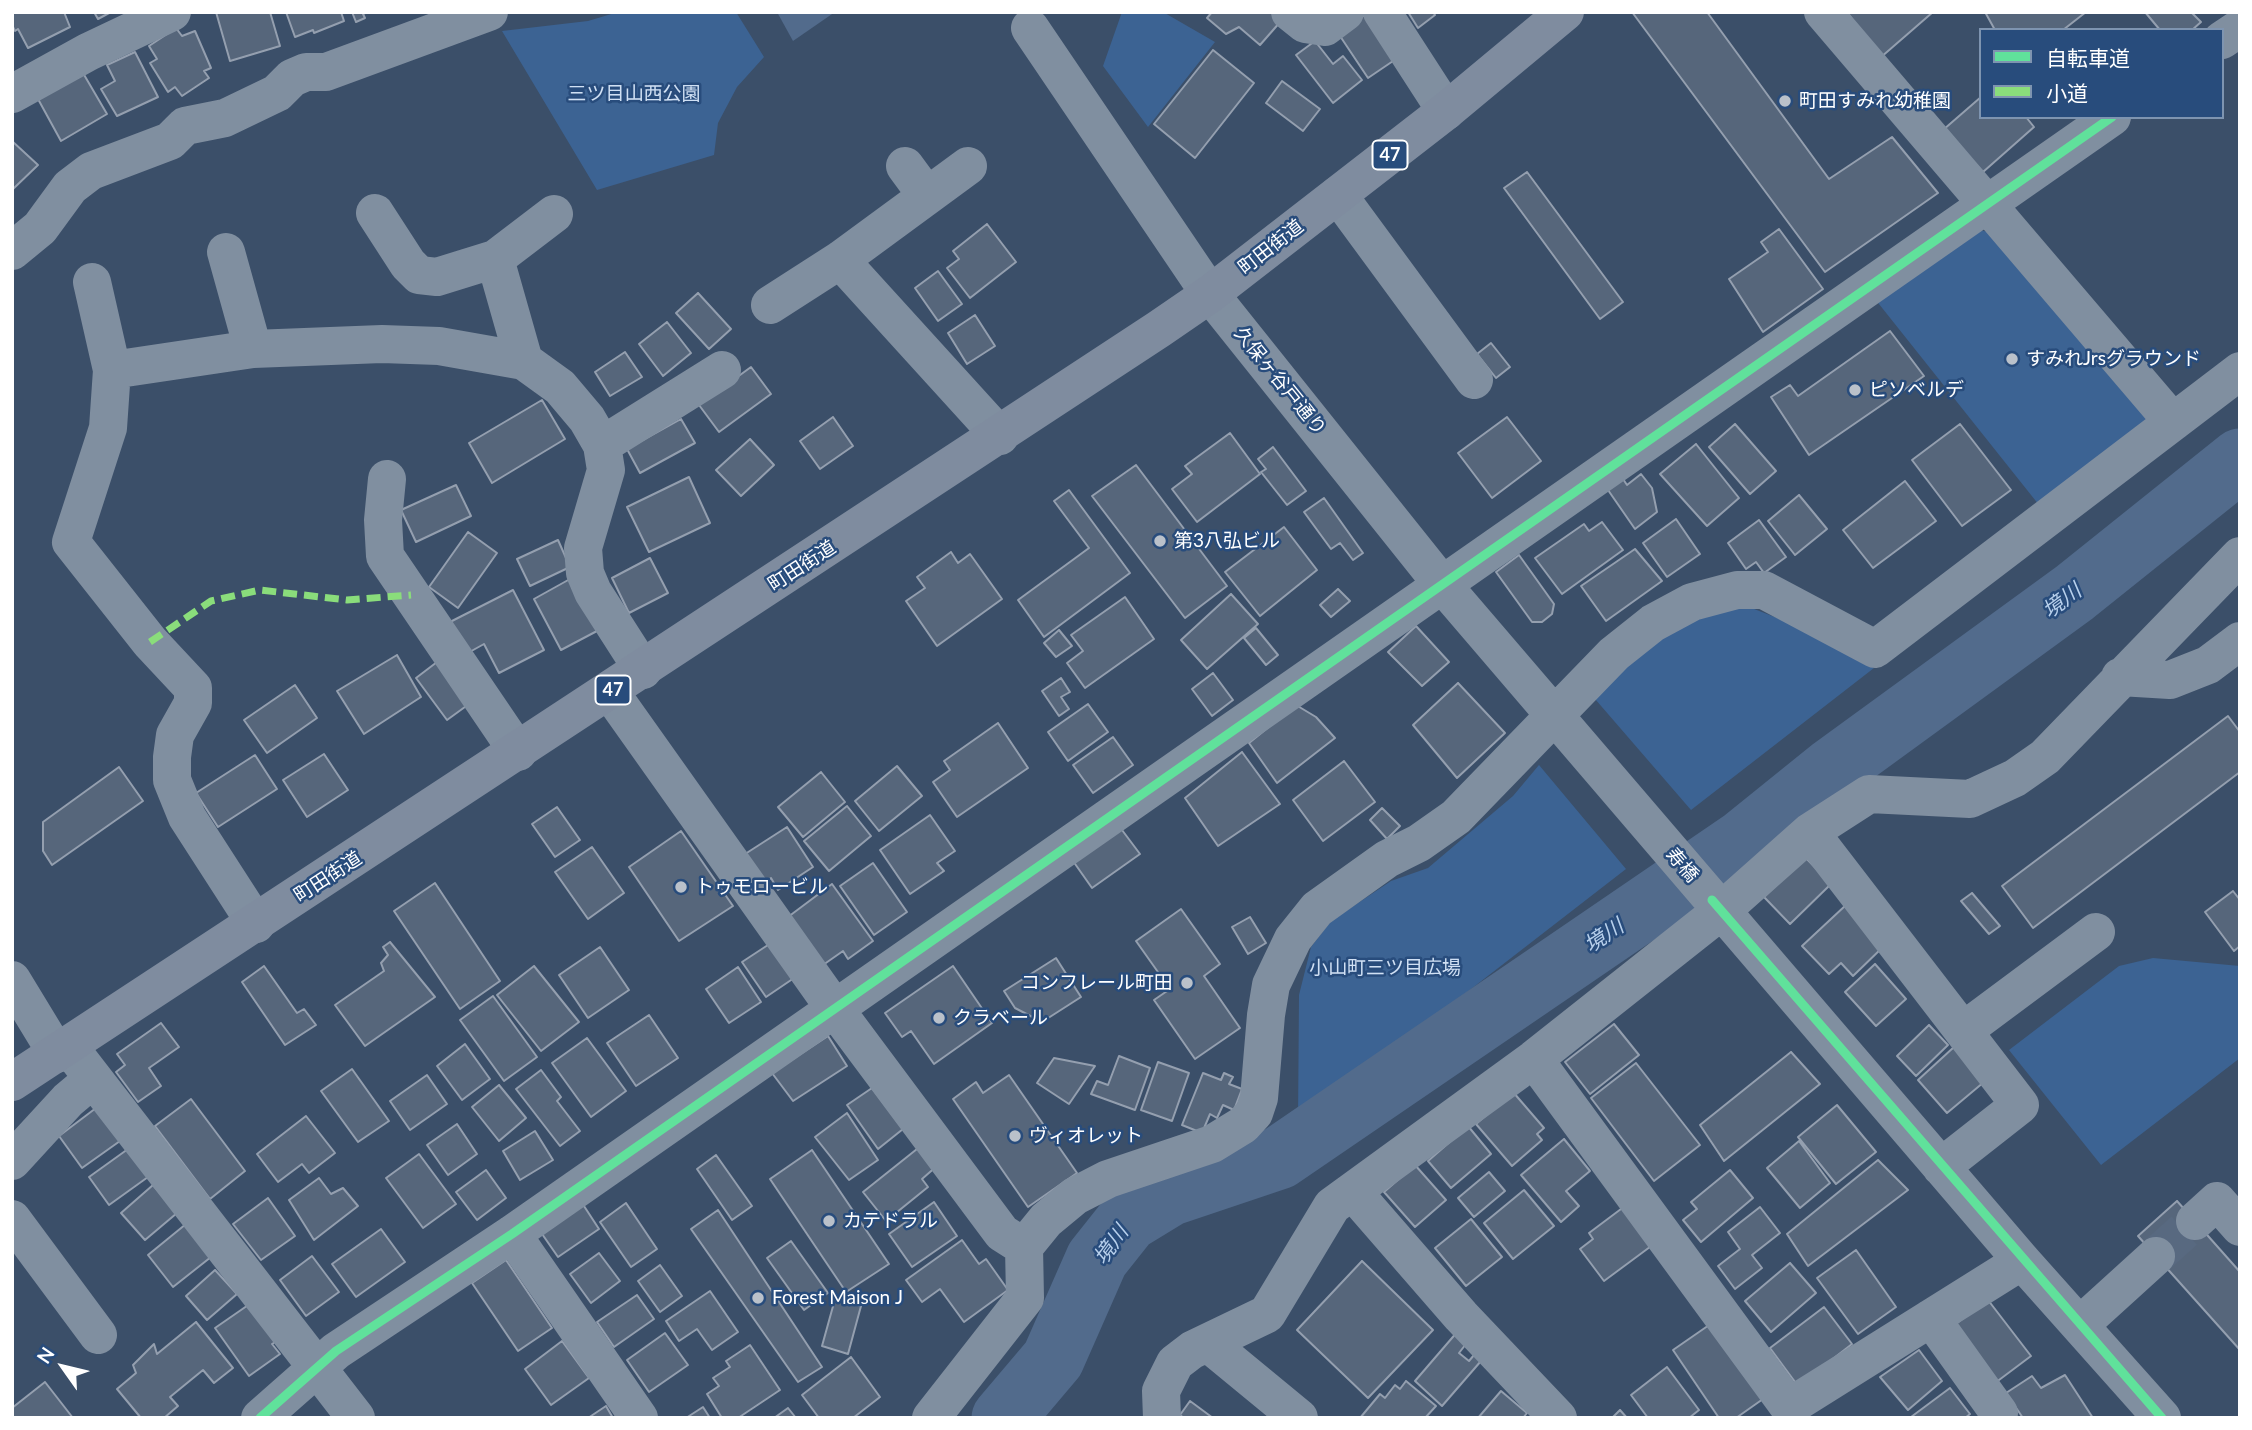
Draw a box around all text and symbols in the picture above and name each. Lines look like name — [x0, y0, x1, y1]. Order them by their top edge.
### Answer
legend — [1979, 28, 2224, 119]
text: 自転車道 — [2046, 45, 2130, 70]
text: 小道 — [2046, 80, 2088, 105]
park label: 三ツ目山西公園 — [568, 83, 700, 105]
place label: 町田すみれ幼稚園 — [1799, 90, 1951, 112]
marker: 町田すみれ幼稚園 — [1777, 93, 1793, 109]
road number: 47 — [1372, 140, 1408, 170]
street label: 町田街道 — [1234, 215, 1308, 279]
street label: 久保ヶ谷戸通り — [1229, 322, 1331, 440]
place label: すみれJrsグラウンド — [2026, 348, 2201, 370]
marker: すみれJrsグラウンド — [2004, 351, 2020, 367]
place label: ピソベルデ — [1869, 379, 1964, 401]
marker: ピソベルデ — [1847, 382, 1863, 398]
place label: 第3八弘ビル — [1174, 530, 1280, 552]
marker: 第3八弘ビル — [1152, 533, 1168, 549]
street label: 町田街道 — [764, 536, 840, 596]
water label: 境川 — [2038, 578, 2086, 624]
road number: 47 — [596, 676, 630, 704]
street label: 寿橋 — [1661, 843, 1703, 887]
street label: 町田街道 — [290, 847, 366, 907]
place label: トゥモロービル — [695, 876, 828, 898]
marker: トゥモロービル — [673, 879, 689, 895]
water label: 境川 — [1580, 914, 1628, 958]
park label: 小山町三ツ目広場 — [1309, 957, 1461, 979]
place label: コンフレール町田 — [1021, 972, 1173, 994]
marker: コンフレール町田 — [1179, 975, 1195, 991]
place label: クラベール — [953, 1007, 1048, 1029]
marker: クラベール — [931, 1010, 947, 1026]
place label: ヴィオレット — [1029, 1125, 1143, 1147]
marker: ヴィオレット — [1007, 1128, 1023, 1144]
place label: カテドラル — [843, 1210, 938, 1232]
marker: カテドラル — [821, 1213, 837, 1229]
water label: 境川 — [1088, 1221, 1134, 1269]
place label: Forest Maison J — [772, 1287, 903, 1309]
marker: Forest Maison J — [750, 1290, 766, 1306]
north arrow — [28, 1332, 98, 1402]
text: N — [32, 1342, 59, 1367]

